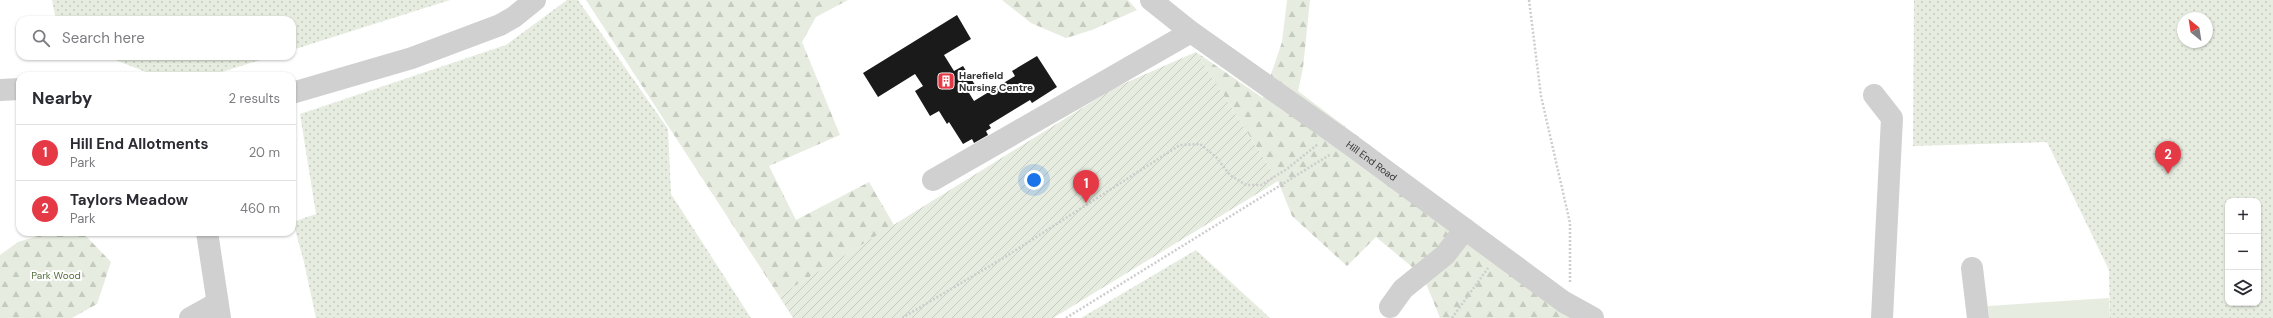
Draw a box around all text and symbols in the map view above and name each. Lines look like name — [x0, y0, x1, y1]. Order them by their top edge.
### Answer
north arrow — [2177, 12, 2213, 48]
search box — [16, 16, 296, 60]
icon: search — [30, 27, 52, 49]
text: Search here — [62, 28, 145, 48]
place label: Harefield Nursing Centre — [959, 69, 1033, 94]
building icon: Harefield Nursing Centre — [936, 71, 956, 91]
text: Nearby — [32, 87, 92, 109]
text: 2 results — [229, 90, 280, 107]
text: Hill End Allotments — [70, 134, 209, 154]
street label: Hill End Road — [1343, 138, 1399, 184]
pin: 2 — [2155, 141, 2181, 174]
text: 1 — [43, 144, 47, 161]
text: 20 m — [249, 144, 280, 161]
text: Park — [70, 154, 96, 171]
your location — [1024, 170, 1044, 190]
pin: 1 — [1073, 170, 1099, 203]
text: Taylors Meadow — [70, 190, 188, 210]
map controls — [2225, 198, 2261, 306]
button: + — [2225, 198, 2261, 234]
text: 2 — [41, 200, 49, 217]
text: 460 m — [240, 200, 280, 217]
text: Park — [70, 210, 96, 227]
button: − — [2225, 234, 2261, 270]
park label: Park Wood — [31, 269, 81, 282]
button: layers — [2225, 270, 2261, 306]

